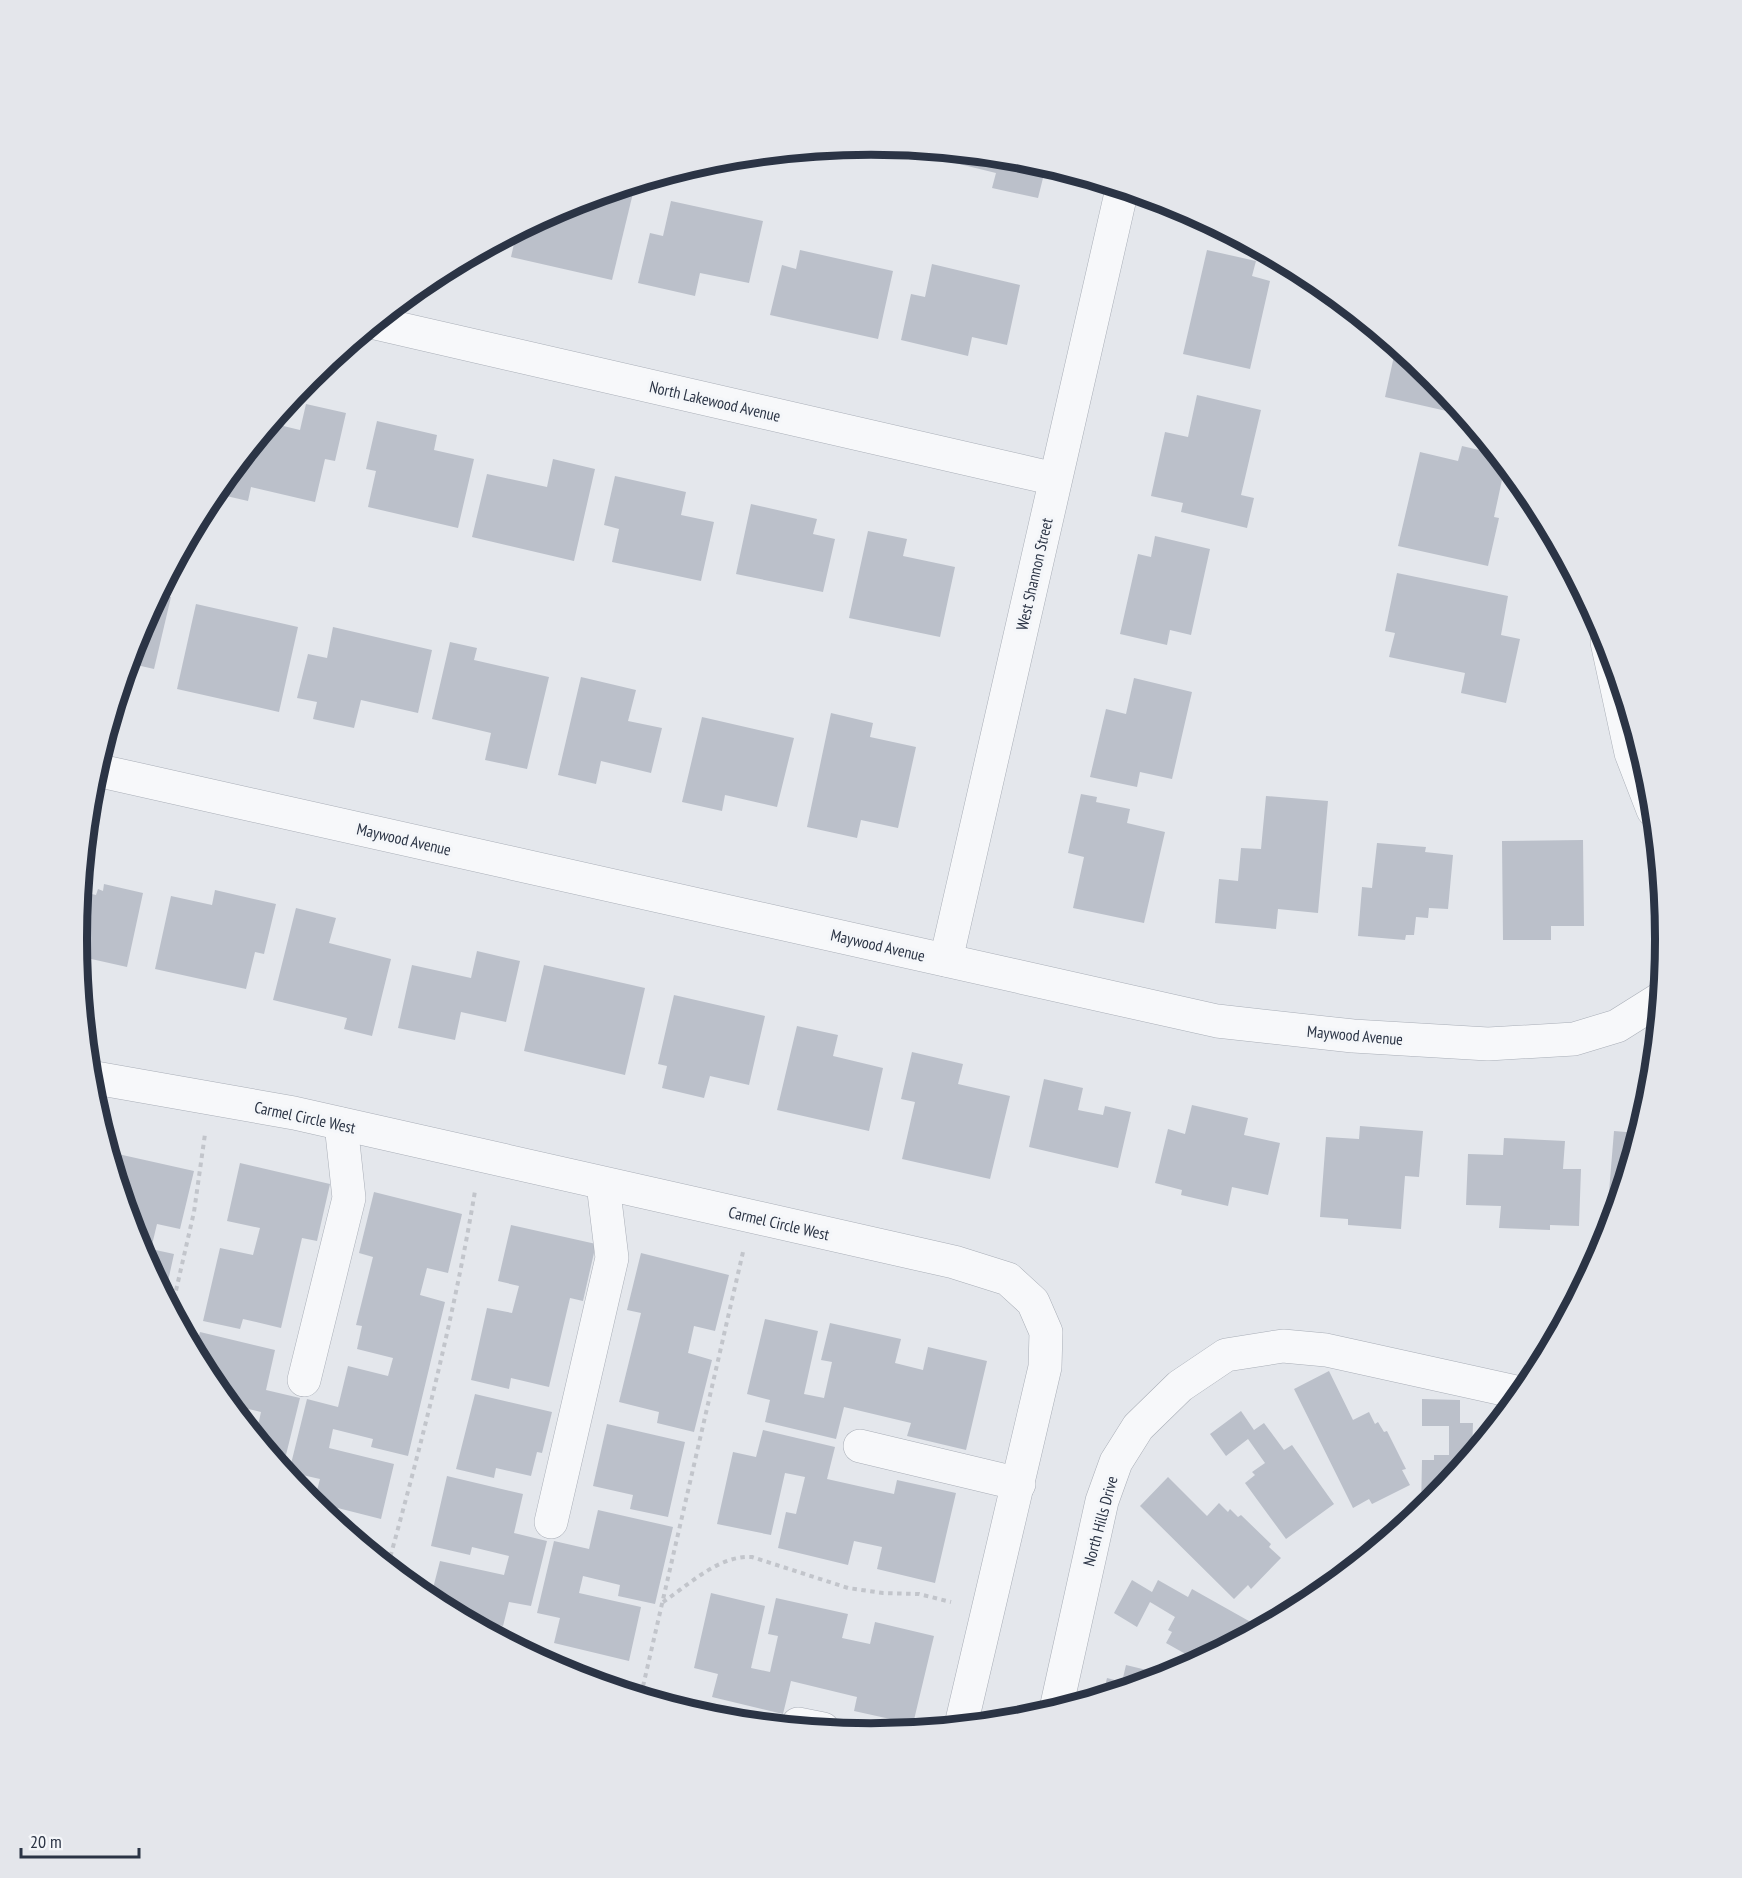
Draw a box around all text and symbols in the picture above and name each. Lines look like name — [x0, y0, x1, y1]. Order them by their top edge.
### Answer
street label: North Lakewood Avenue — [647, 376, 783, 426]
street label: West Shannon Street — [1011, 515, 1057, 632]
street label: Maywood Avenue — [355, 818, 453, 860]
street label: Maywood Avenue — [829, 924, 927, 966]
street label: Maywood Avenue — [1306, 1021, 1404, 1049]
street label: Carmel Circle West — [253, 1097, 358, 1138]
street label: Carmel Circle West — [727, 1202, 832, 1244]
street label: North Hills Drive — [1078, 1474, 1122, 1568]
scale bar — [21, 1821, 140, 1859]
text: 20 m — [30, 1830, 62, 1853]

